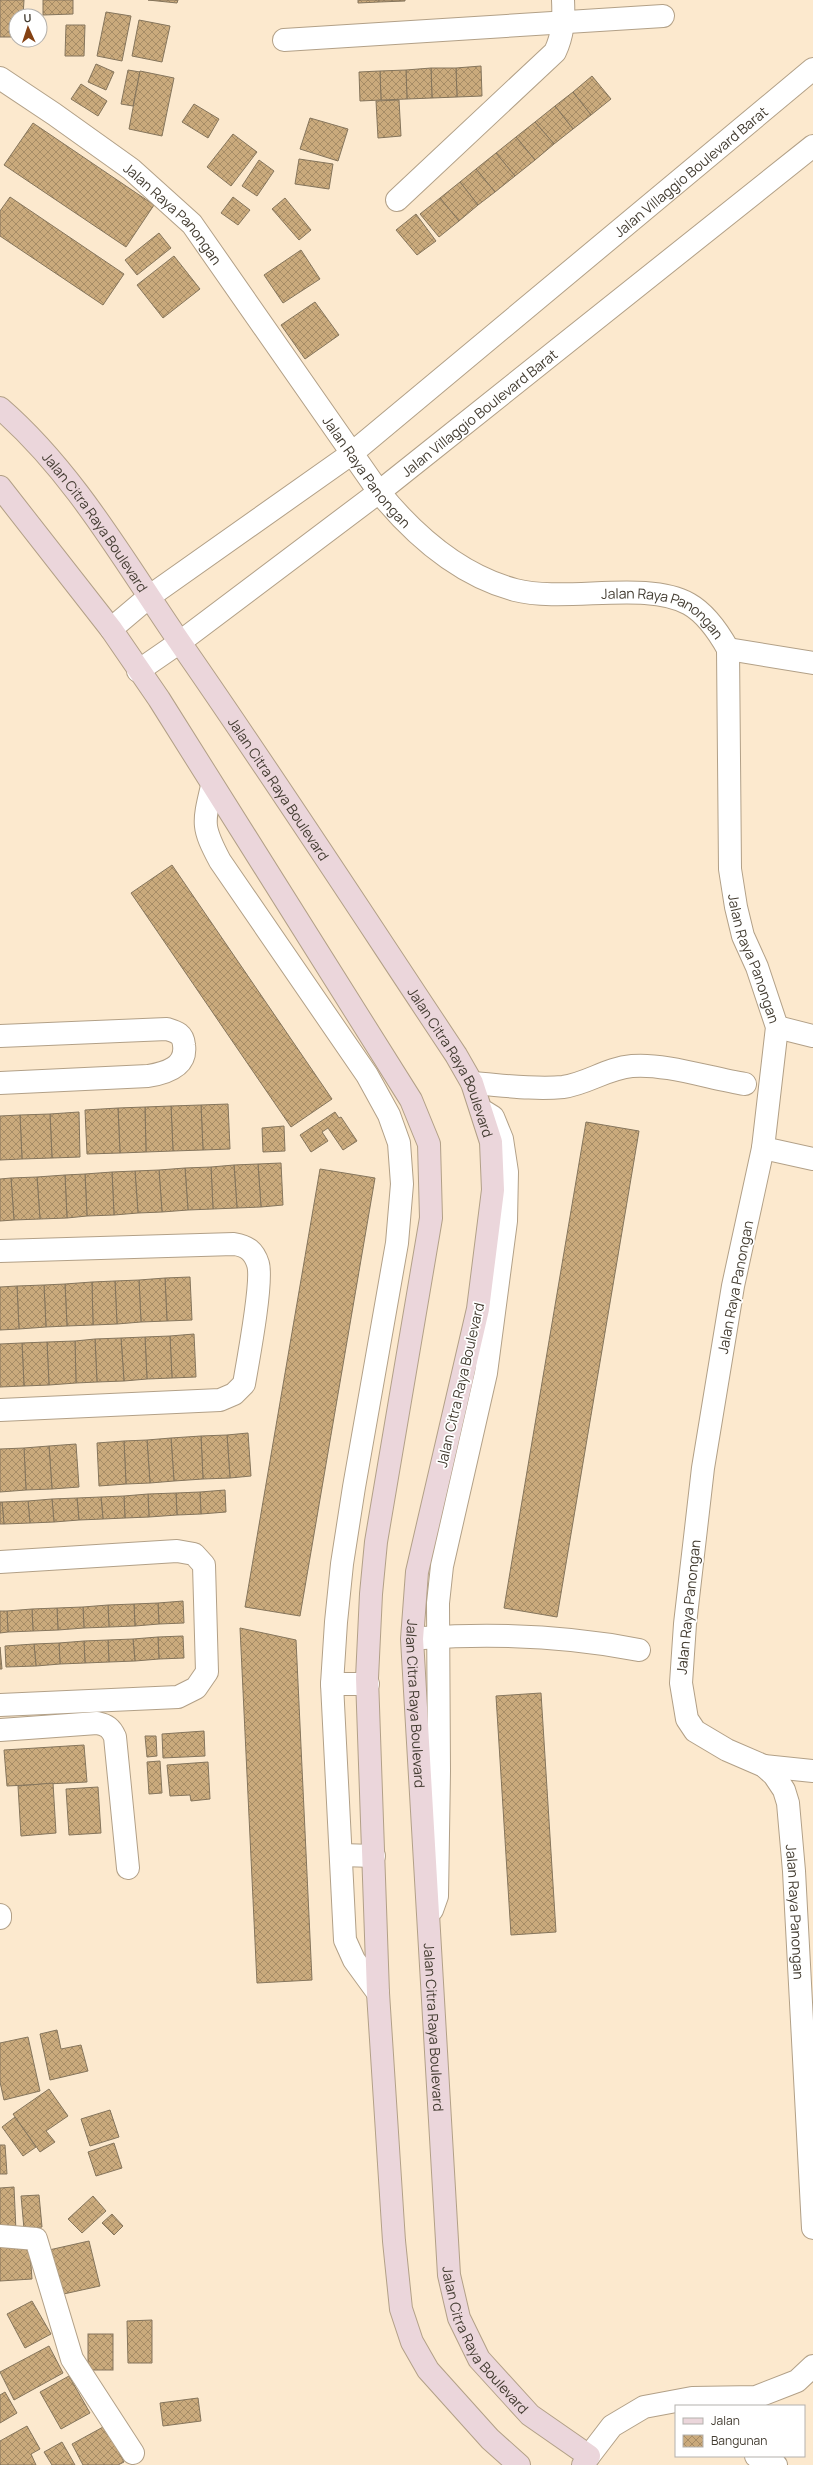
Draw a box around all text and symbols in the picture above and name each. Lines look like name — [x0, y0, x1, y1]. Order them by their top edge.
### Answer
north arrow — [8, 8, 48, 48]
text: U — [23, 10, 32, 25]
street label: Jalan Villaggio Boulevard Barat — [610, 101, 772, 241]
street label: Jalan Raya Panongan — [120, 158, 227, 268]
street label: Jalan Villaggio Boulevard Barat — [397, 344, 561, 480]
street label: Jalan Raya Panongan — [319, 412, 415, 532]
street label: Jalan Citra Raya Boulevard — [39, 447, 153, 595]
street label: Jalan Raya Panongan — [601, 583, 728, 642]
street label: Jalan Citra Raya Boulevard — [224, 713, 334, 864]
street label: Jalan Raya Panongan — [725, 892, 784, 1025]
street label: Jalan Citra Raya Boulevard — [404, 983, 498, 1139]
street label: Jalan Raya Panongan — [713, 1219, 757, 1355]
street label: Jalan Citra Raya Boulevard — [432, 1301, 488, 1469]
street label: Jalan Raya Panongan — [671, 1539, 705, 1675]
street label: Jalan Citra Raya Boulevard — [402, 1619, 430, 1788]
street label: Jalan Raya Panongan — [782, 1843, 809, 1980]
street label: Jalan Citra Raya Boulevard — [420, 1942, 449, 2112]
street label: Jalan Citra Raya Boulevard — [439, 2266, 533, 2417]
legend — [675, 2405, 805, 2457]
text: Jalan — [711, 2412, 740, 2429]
text: Bangunan — [711, 2432, 767, 2449]

